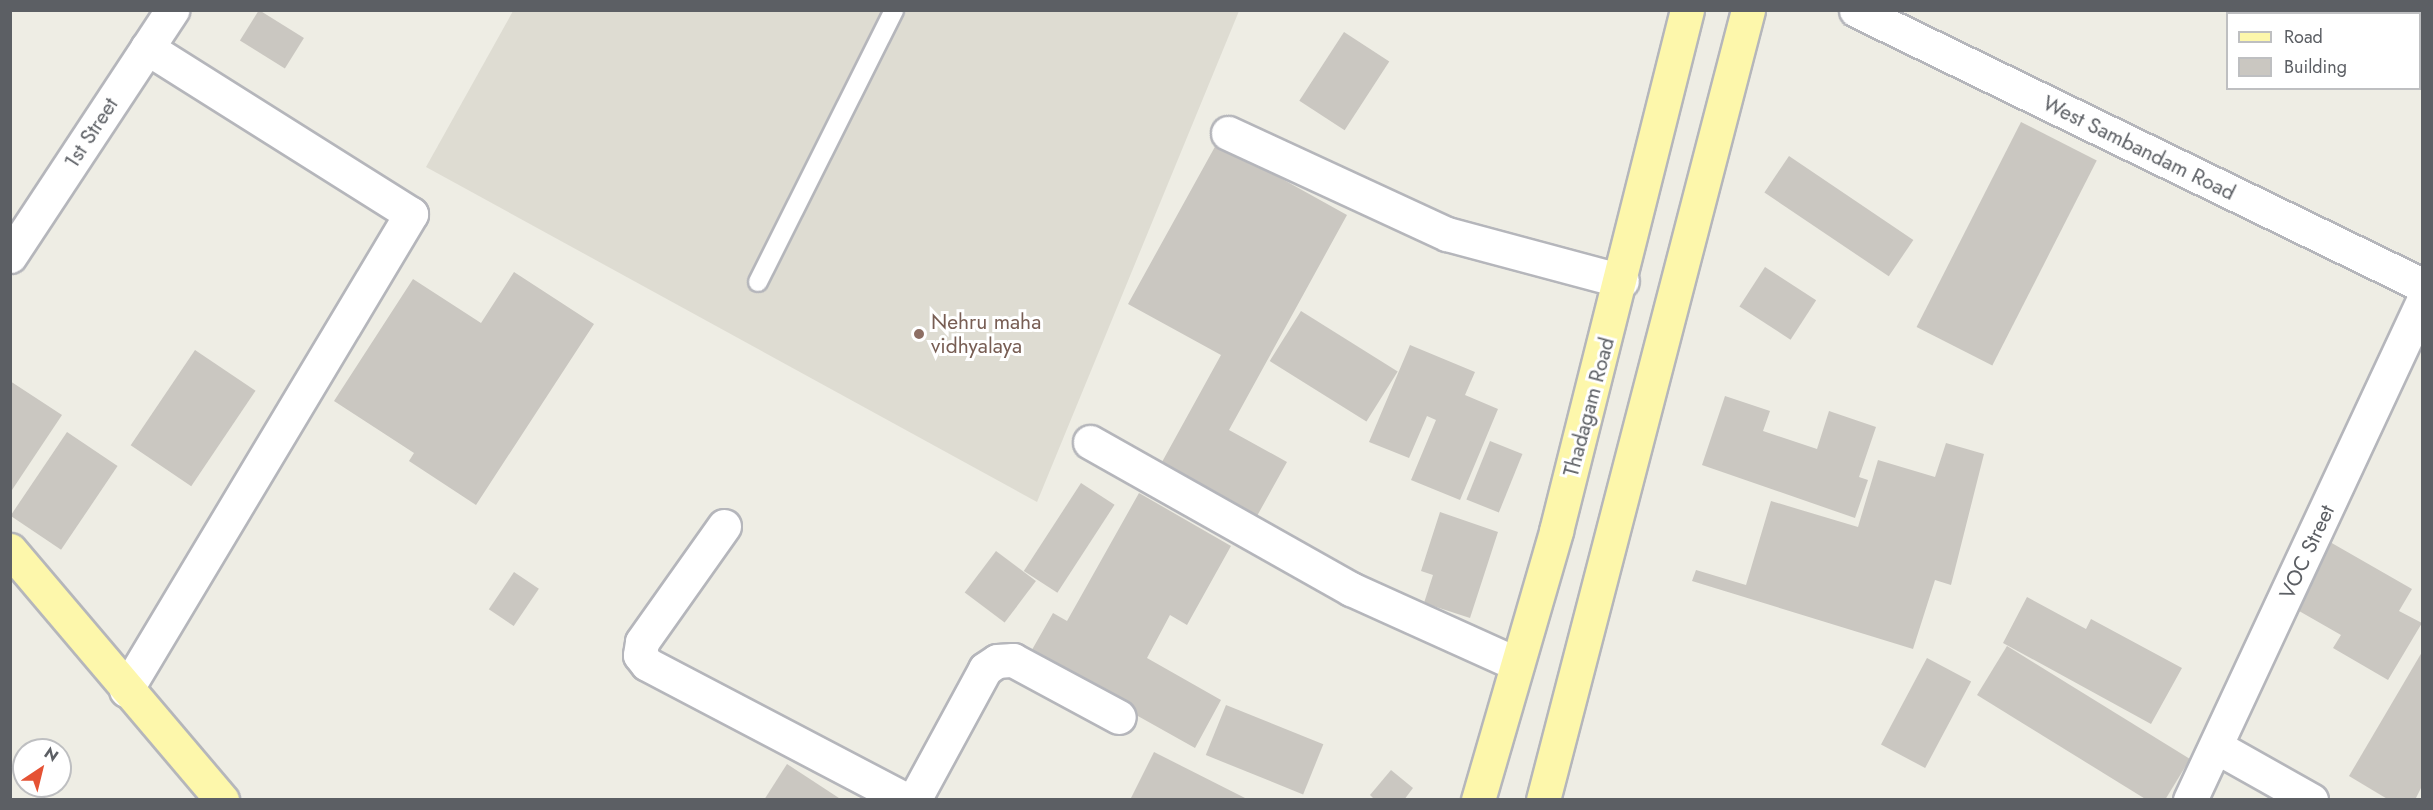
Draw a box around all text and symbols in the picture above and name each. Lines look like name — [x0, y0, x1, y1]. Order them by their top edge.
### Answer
legend — [2226, 12, 2421, 90]
text: Road — [2284, 24, 2323, 50]
text: Building — [2284, 54, 2347, 80]
street label: West Sambandam Road — [2039, 90, 2239, 206]
street label: 1st Street — [59, 93, 123, 173]
place label: Nehru maha vidhyalaya — [931, 309, 1041, 359]
marker: Nehru maha vidhyalaya — [912, 327, 926, 341]
street label: Thadagam Road — [1558, 335, 1620, 479]
street label: VOC Street — [2274, 501, 2340, 603]
north arrow — [12, 738, 72, 798]
text: N — [40, 741, 63, 768]

